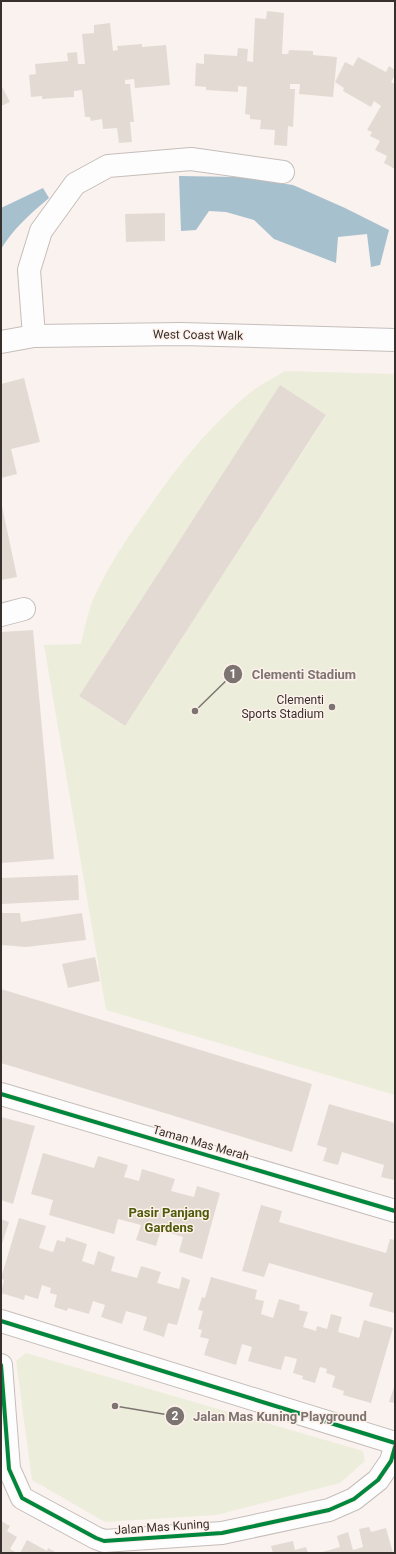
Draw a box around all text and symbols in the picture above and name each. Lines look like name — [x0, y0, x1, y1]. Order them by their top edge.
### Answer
street label: West Coast Walk — [153, 327, 244, 343]
callout: Clementi Stadium — [223, 662, 364, 687]
text: 1 — [230, 667, 236, 681]
text: Clementi Stadium — [252, 667, 356, 682]
place label: Clementi Sports Stadium — [241, 693, 324, 721]
marker: Clementi Sports Stadium — [327, 702, 337, 712]
street label: Taman Mas Merah — [151, 1123, 251, 1163]
district label: Pasir Panjang Gardens — [129, 1205, 209, 1235]
callout: Jalan Mas Kuning Playground — [165, 1404, 375, 1429]
text: 2 — [172, 1409, 179, 1423]
text: Jalan Mas Kuning Playground — [193, 1409, 367, 1424]
street label: Jalan Mas Kuning — [114, 1517, 210, 1537]

